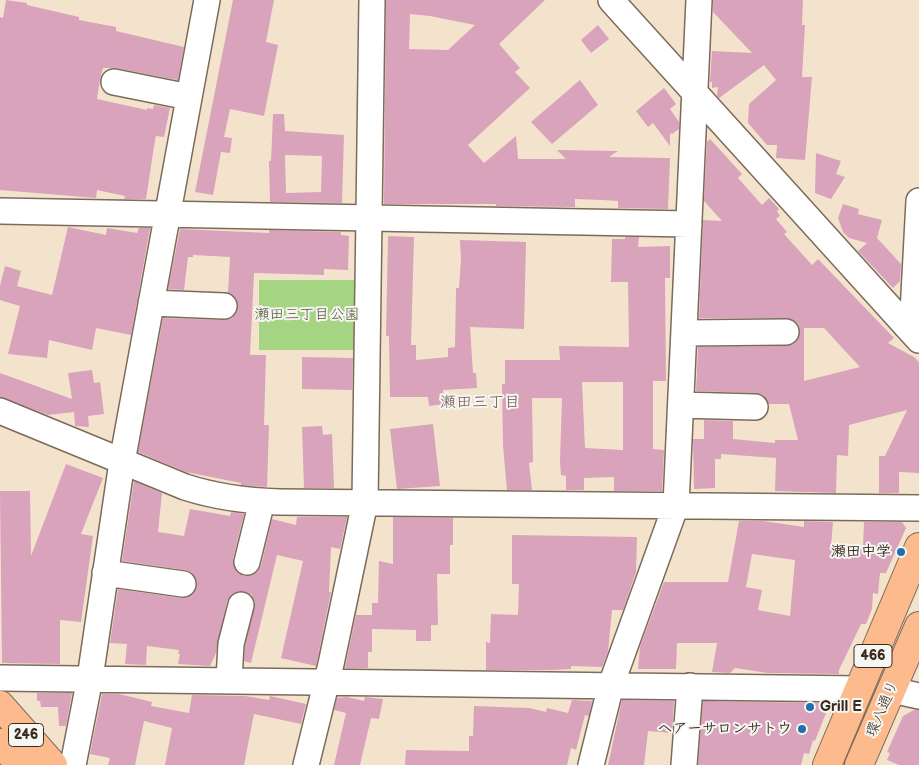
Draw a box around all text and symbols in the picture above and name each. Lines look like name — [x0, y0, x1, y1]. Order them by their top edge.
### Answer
park label: 瀬田三丁目公園 — [255, 306, 359, 324]
district label: 瀬田三丁目 — [440, 393, 520, 413]
place label: 瀬田中学 — [831, 543, 891, 561]
marker: 瀬田中学 — [895, 546, 907, 558]
road number: 466 — [854, 644, 892, 668]
street label: 環八通り — [863, 678, 903, 740]
place label: Grill E — [820, 698, 862, 716]
marker: Grill E — [804, 701, 816, 713]
place label: ヘアーサロンサトウ — [658, 720, 792, 738]
marker: ヘアーサロンサトウ — [796, 723, 808, 735]
road number: 246 — [8, 724, 44, 746]

